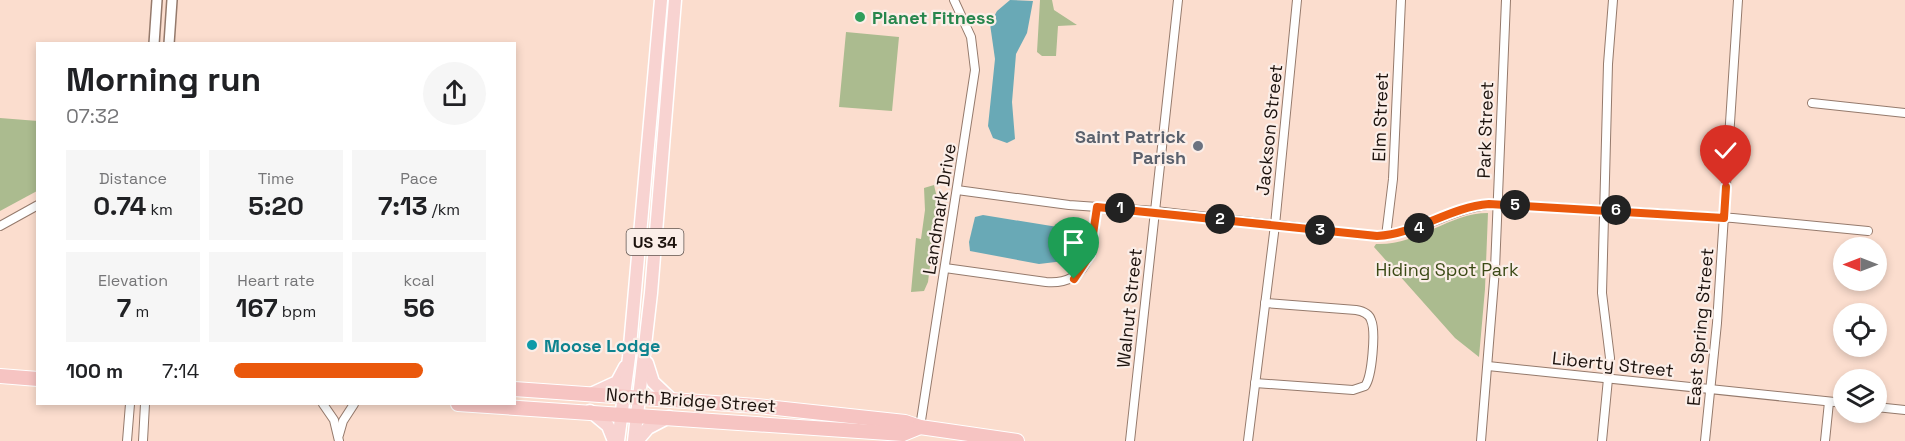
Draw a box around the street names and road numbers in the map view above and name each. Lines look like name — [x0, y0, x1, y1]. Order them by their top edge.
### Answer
street label: Jackson Street — [1251, 63, 1287, 197]
street label: Elm Street — [1367, 72, 1393, 162]
street label: Park Street — [1472, 81, 1498, 179]
street label: Landmark Drive — [917, 142, 961, 276]
road number: US 34 — [626, 229, 684, 255]
street label: Walnut Street — [1111, 247, 1147, 369]
street label: East Spring Street — [1682, 247, 1718, 407]
street label: Liberty Street — [1551, 346, 1675, 382]
street label: North Bridge Street — [605, 383, 777, 417]

